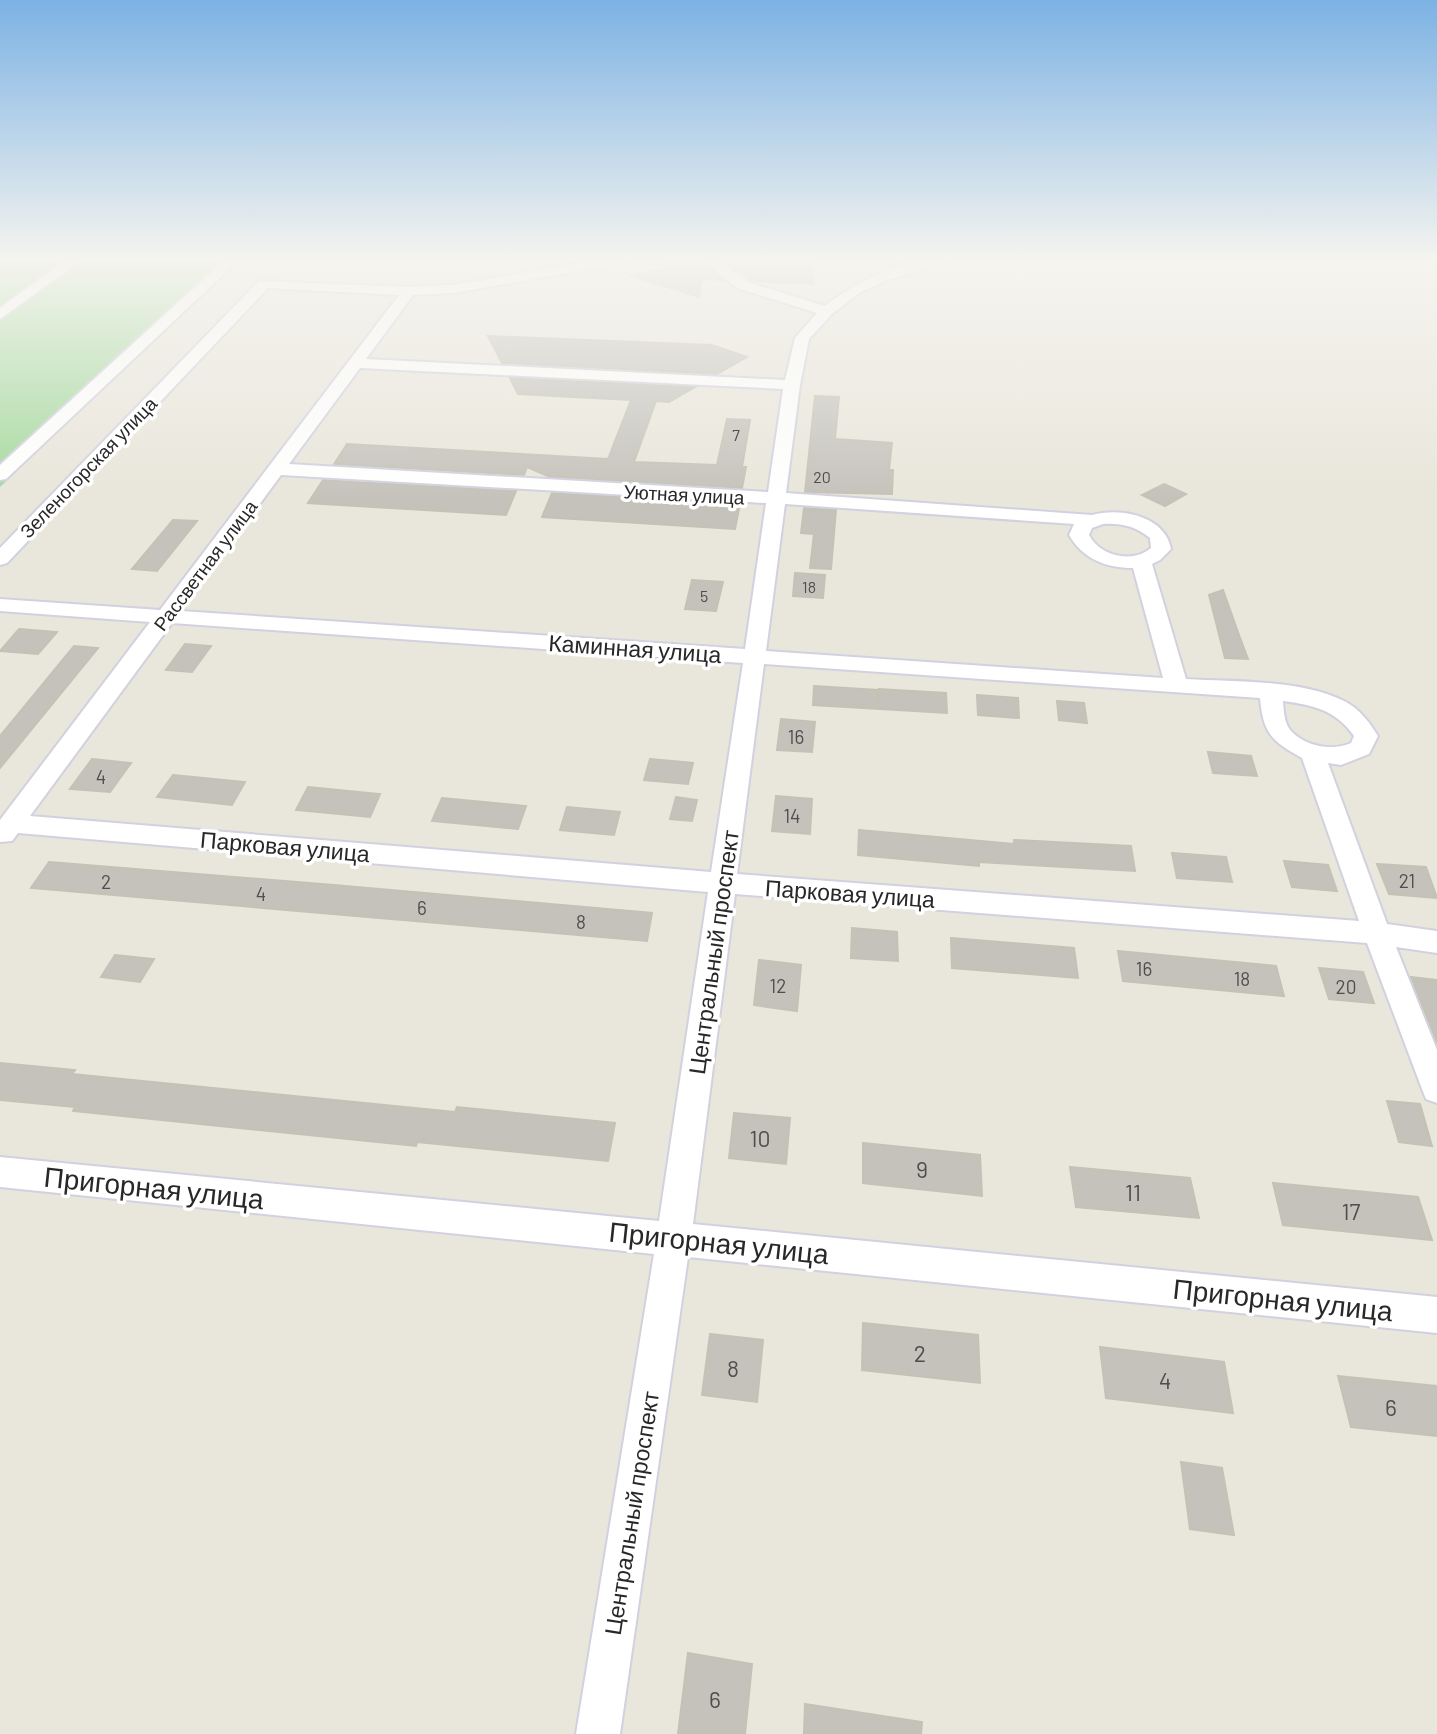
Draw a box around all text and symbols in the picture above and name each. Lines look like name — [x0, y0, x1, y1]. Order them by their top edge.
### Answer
street label: Зеленогорская улица — [15, 391, 161, 542]
house number: 7 — [732, 425, 740, 444]
house number: 20 — [813, 467, 831, 486]
street label: Уютная улица — [623, 479, 746, 509]
street label: Рассветная улица — [148, 495, 262, 635]
house number: 18 — [802, 577, 816, 596]
house number: 5 — [700, 586, 708, 605]
street label: Каминная улица — [548, 628, 723, 668]
house number: 16 — [788, 725, 804, 748]
house number: 4 — [96, 765, 106, 788]
house number: 14 — [783, 804, 801, 827]
street label: Парковая улица — [199, 825, 371, 867]
street label: Центральный проспект — [682, 828, 744, 1076]
house number: 21 — [1399, 869, 1415, 892]
house number: 2 — [101, 870, 111, 893]
street label: Парковая улица — [764, 873, 936, 913]
house number: 4 — [256, 882, 266, 905]
house number: 6 — [417, 896, 427, 919]
house number: 8 — [576, 910, 586, 933]
house number: 16 — [1136, 957, 1152, 980]
house number: 18 — [1234, 967, 1250, 990]
house number: 12 — [770, 974, 786, 997]
house number: 20 — [1336, 975, 1356, 998]
house number: 10 — [749, 1124, 771, 1152]
house number: 9 — [916, 1155, 928, 1183]
street label: Пригорная улица — [42, 1159, 266, 1215]
house number: 11 — [1125, 1178, 1141, 1206]
house number: 17 — [1342, 1197, 1361, 1225]
street label: Пригорная улица — [607, 1214, 831, 1270]
street label: Пригорная улица — [1171, 1271, 1395, 1327]
house number: 2 — [914, 1339, 926, 1367]
house number: 8 — [727, 1354, 739, 1382]
house number: 4 — [1159, 1366, 1171, 1394]
street label: Центральный проспект — [598, 1389, 664, 1637]
house number: 6 — [1385, 1393, 1397, 1421]
house number: 6 — [709, 1685, 721, 1713]

